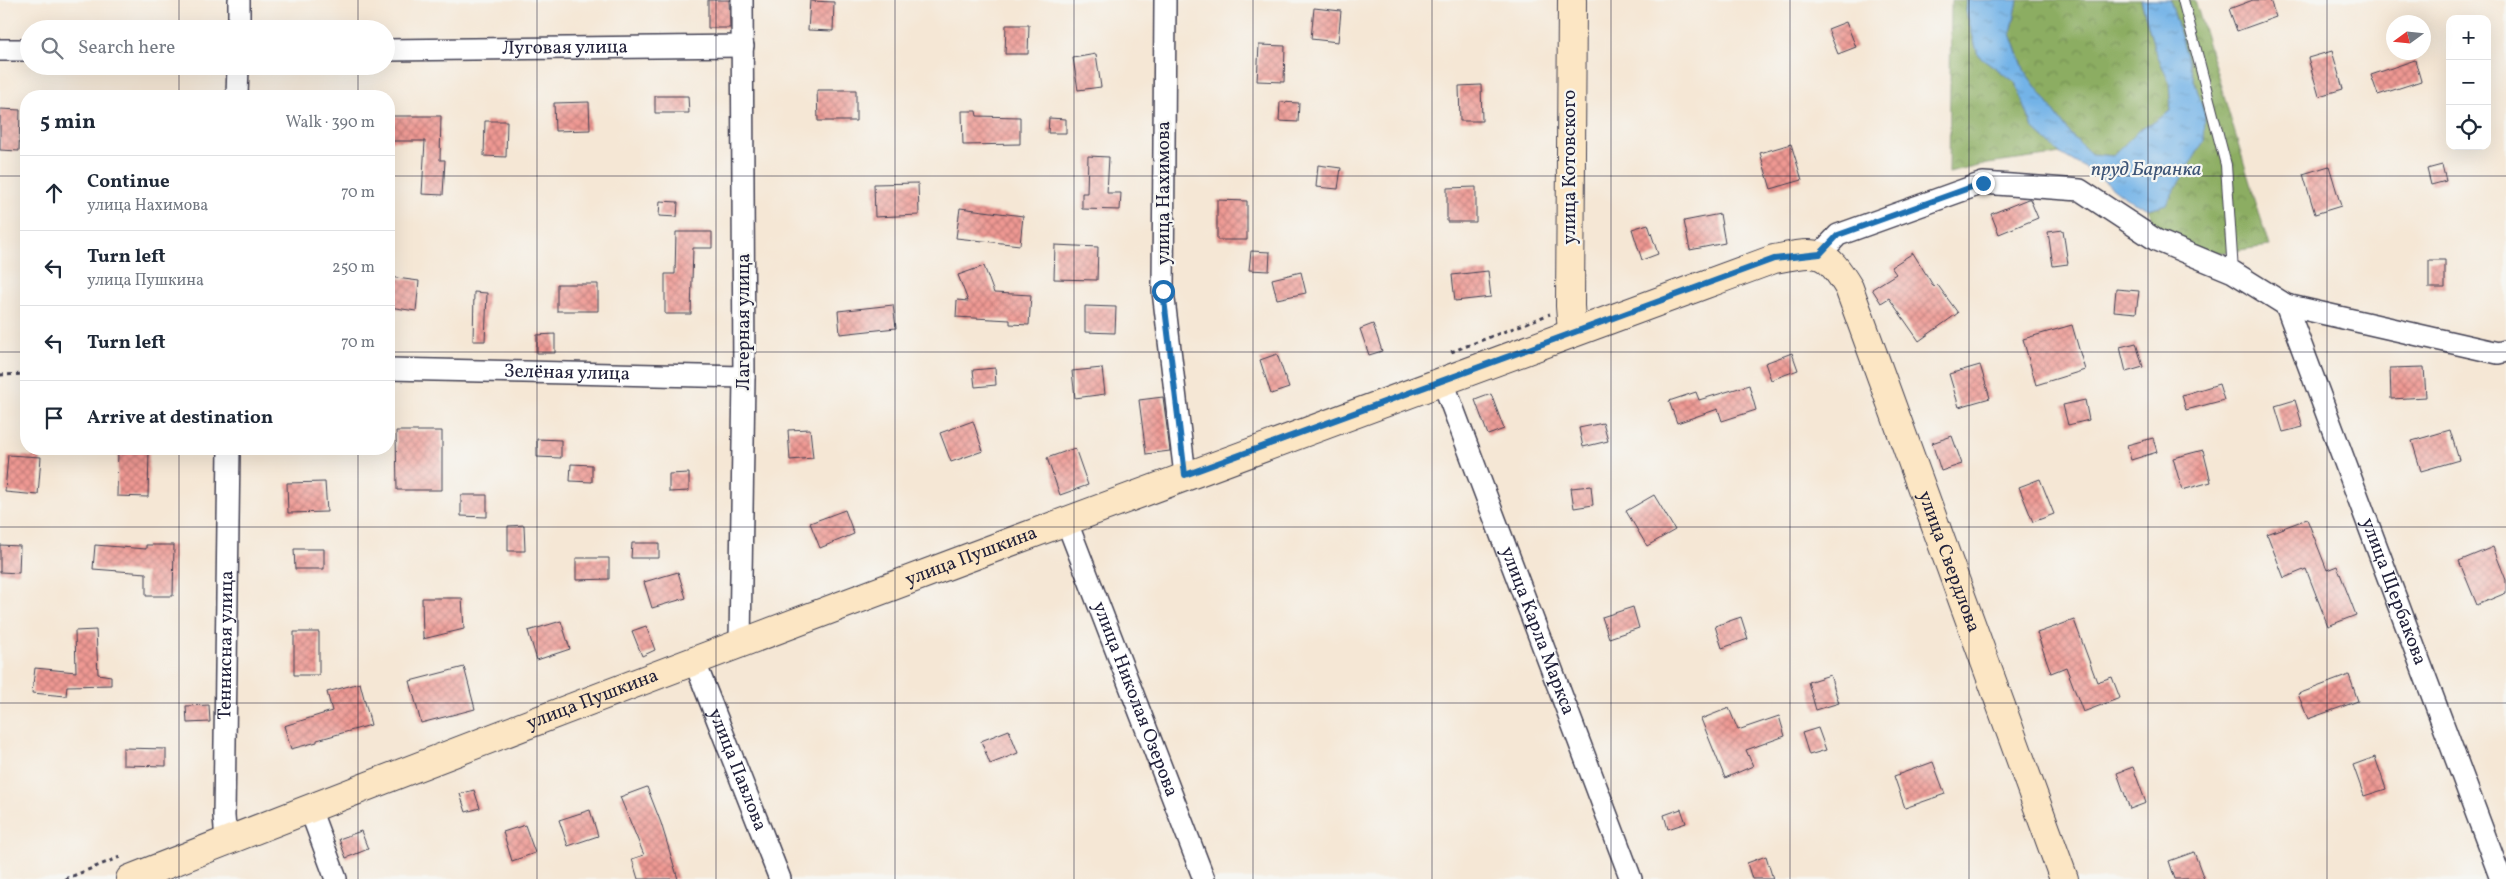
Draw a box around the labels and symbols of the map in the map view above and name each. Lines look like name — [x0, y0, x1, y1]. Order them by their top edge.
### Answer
north arrow — [2386, 15, 2431, 60]
street label: Луговая улица — [502, 34, 628, 62]
street label: улица Котовского — [1557, 90, 1583, 244]
street label: улица Нахимова — [1151, 121, 1177, 265]
water label: пруд Баранка — [2091, 156, 2201, 184]
route end — [1972, 172, 1995, 195]
street label: Лагерная улица — [731, 253, 757, 391]
route start — [1152, 280, 1175, 303]
street label: Зелёная улица — [503, 359, 630, 387]
street label: улица Свердлова — [1911, 487, 1986, 636]
street label: улица Щербакова — [2354, 514, 2433, 669]
street label: улица Пушкина — [902, 520, 1041, 593]
street label: улица Карла Маркса — [1493, 543, 1581, 719]
street label: Теннисная улица — [212, 570, 240, 720]
street label: улица Николая Озерова — [1086, 598, 1184, 801]
street label: улица Пушкина — [523, 663, 662, 737]
street label: улица Павлова — [701, 705, 773, 835]

